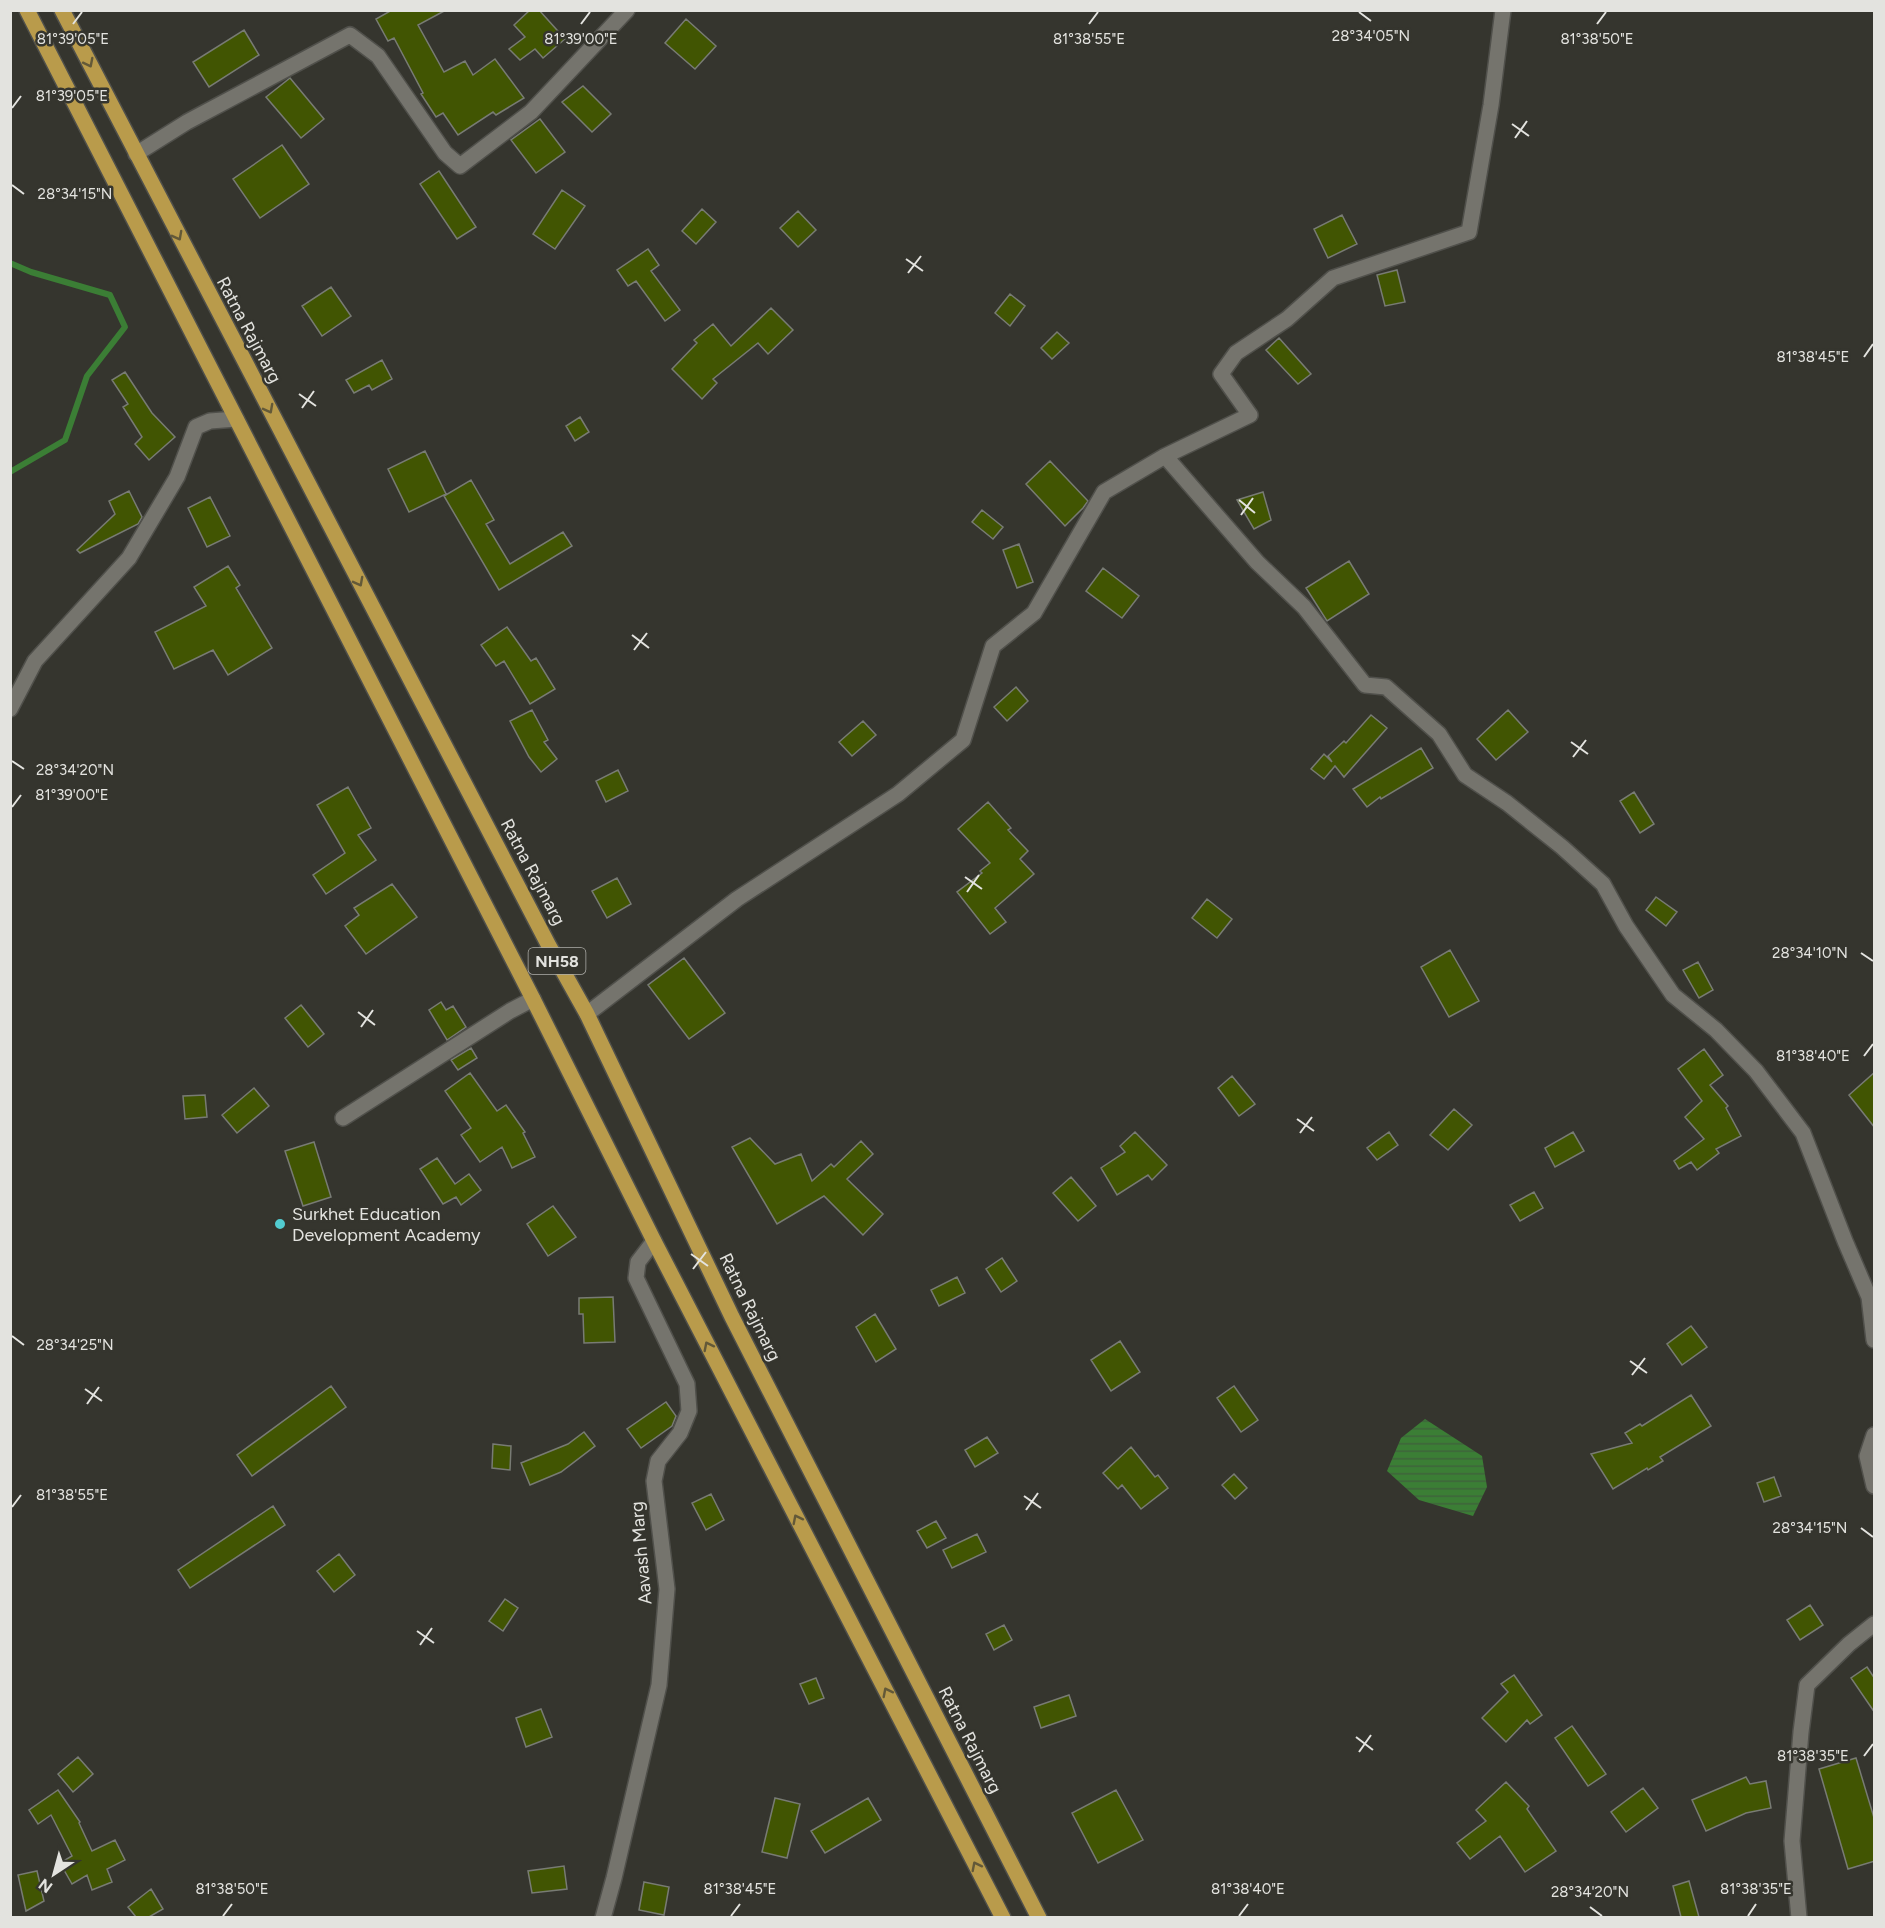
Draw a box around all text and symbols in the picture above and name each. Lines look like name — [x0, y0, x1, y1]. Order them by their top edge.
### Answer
text: 28°34'05"N — [1332, 27, 1410, 45]
text: 81°39'05"E — [37, 30, 109, 48]
text: 81°39'00"E — [544, 30, 618, 48]
text: 81°38'55"E — [1053, 30, 1125, 48]
text: 81°38'50"E — [1560, 30, 1634, 48]
one-way arrow — [82, 56, 93, 67]
text: 81°39'05"E — [36, 87, 108, 105]
text: 28°34'15"N — [38, 185, 112, 203]
one-way arrow — [171, 230, 183, 241]
street label: Ratna Rajmarg — [212, 273, 286, 387]
text: 81°38'45"E — [1777, 348, 1849, 366]
one-way arrow — [262, 402, 273, 413]
one-way arrow — [352, 575, 363, 586]
text: 28°34'20"N — [36, 761, 114, 779]
text: 81°39'00"E — [35, 786, 109, 804]
street label: Ratna Rajmarg — [496, 815, 570, 929]
text: 28°34'10"N — [1772, 944, 1848, 962]
road number: NH58 — [528, 948, 586, 974]
text: 81°38'40"E — [1776, 1047, 1850, 1065]
place label: Surkhet Education Development Academy — [292, 1203, 481, 1246]
marker: Surkhet Education Development Academy — [273, 1217, 287, 1231]
street label: Ratna Rajmarg — [714, 1249, 786, 1365]
text: 28°34'25"N — [36, 1336, 114, 1354]
one-way arrow — [704, 1341, 715, 1352]
text: 81°38'55"E — [36, 1486, 108, 1504]
street label: Aavash Marg — [626, 1501, 656, 1605]
one-way arrow — [793, 1515, 804, 1525]
text: 28°34'15"N — [1773, 1519, 1847, 1537]
street label: Ratna Rajmarg — [934, 1683, 1006, 1797]
one-way arrow — [883, 1688, 894, 1699]
text: 81°38'35"E — [1777, 1747, 1849, 1765]
north arrow — [24, 1844, 84, 1904]
one-way arrow — [972, 1861, 983, 1872]
text: N — [35, 1874, 56, 1897]
text: 81°38'50"E — [195, 1880, 269, 1898]
text: 81°38'45"E — [704, 1880, 776, 1898]
text: 81°38'40"E — [1211, 1880, 1285, 1898]
text: 81°38'35"E — [1720, 1880, 1792, 1898]
text: 28°34'20"N — [1551, 1883, 1629, 1901]

